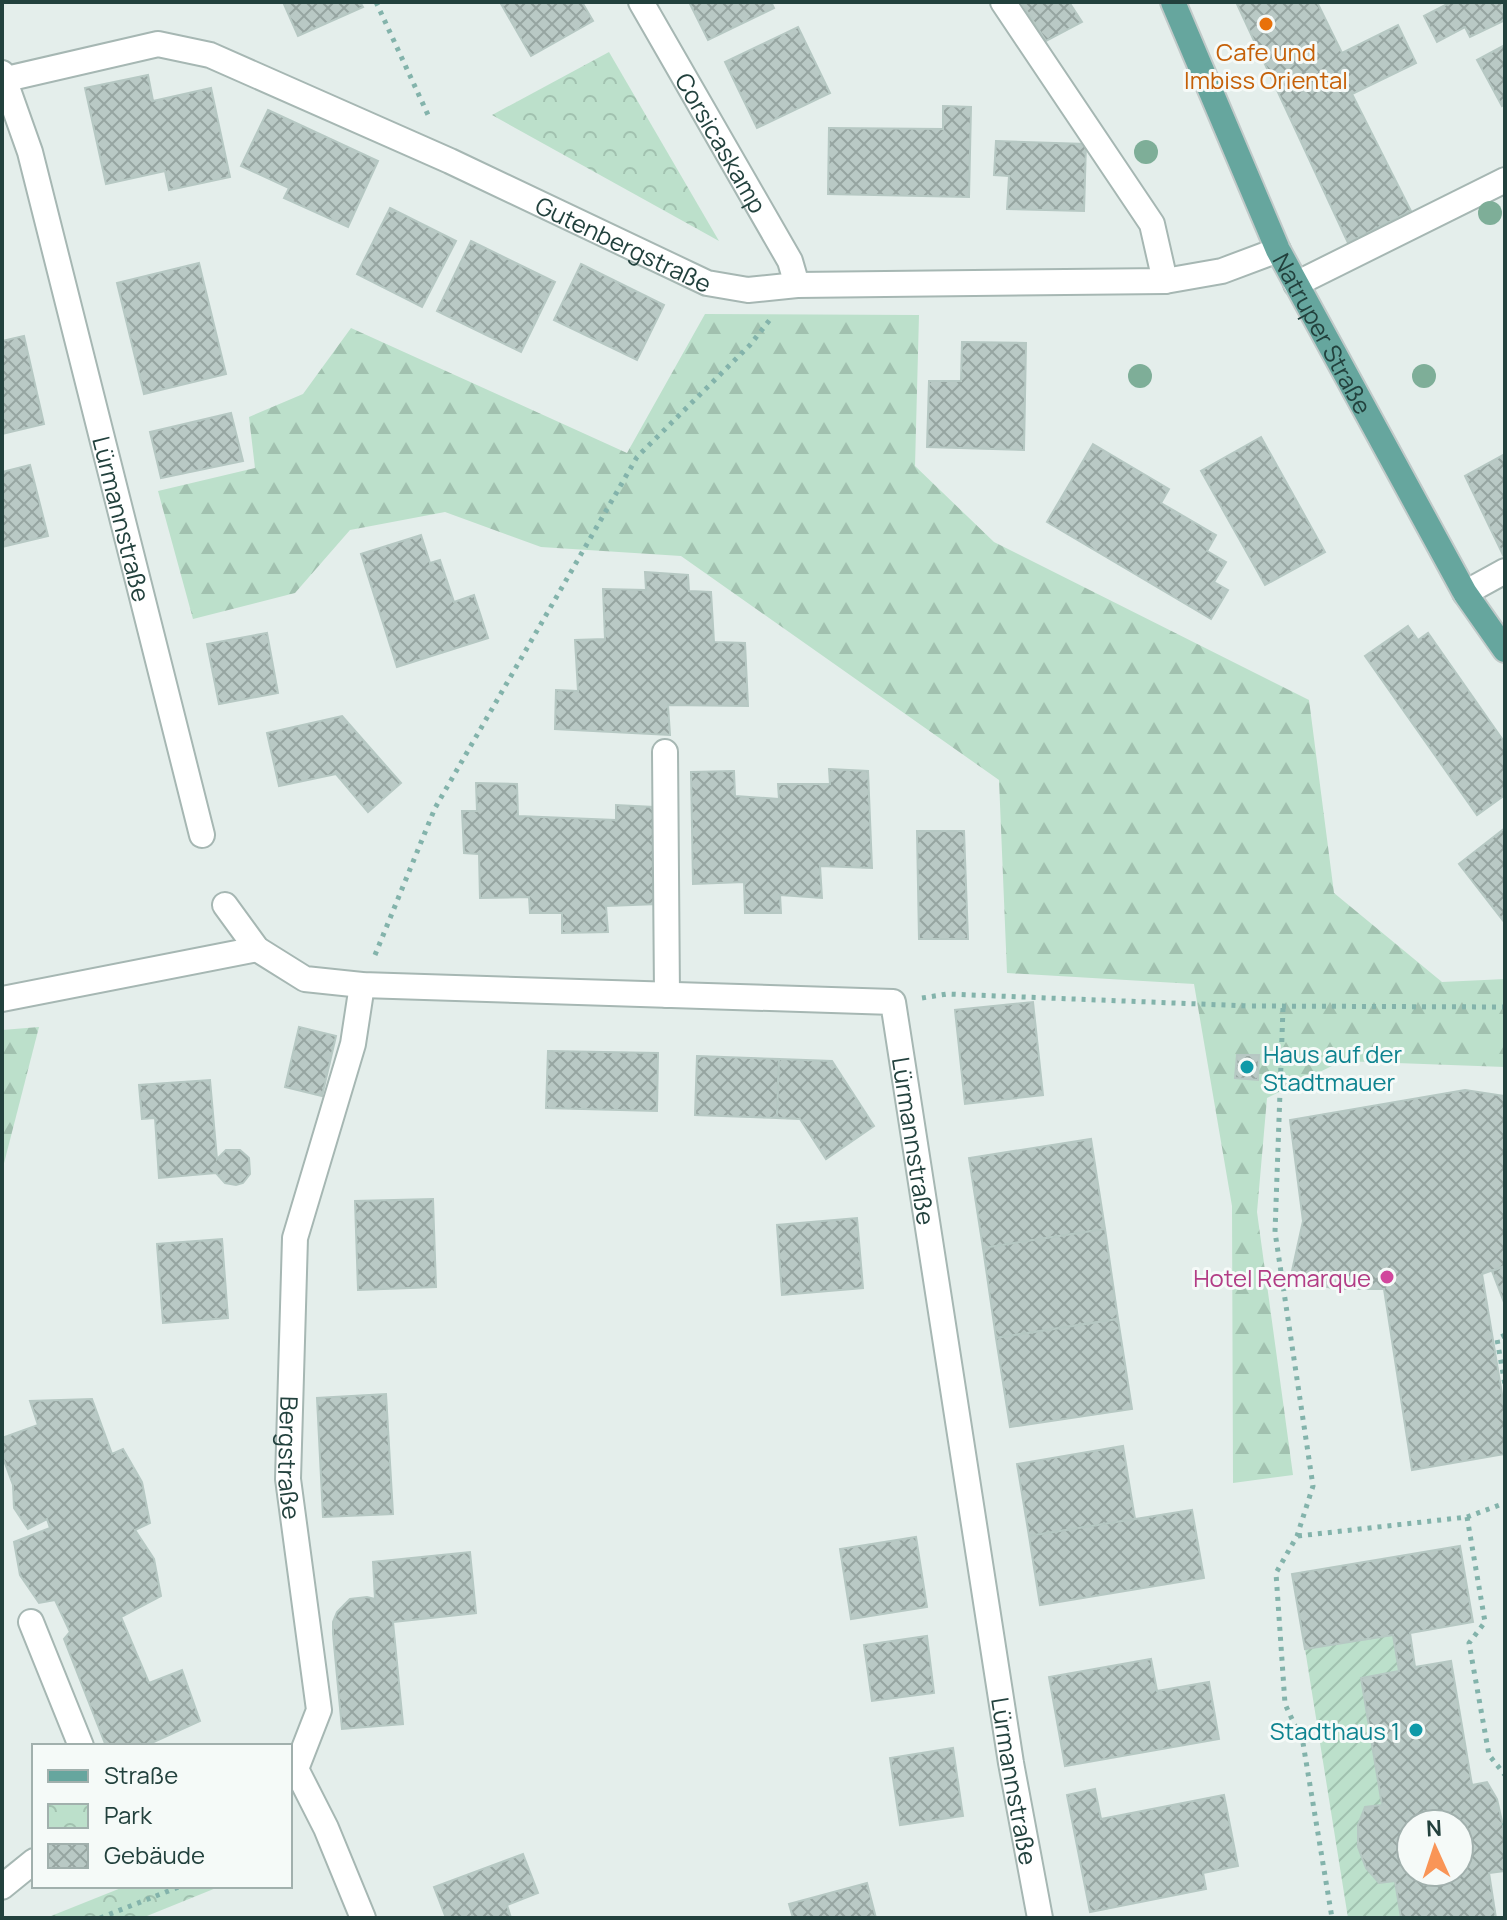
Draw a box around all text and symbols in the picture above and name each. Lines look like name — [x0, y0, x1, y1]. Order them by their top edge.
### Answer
marker: Cafe und Imbiss Oriental — [1257, 15, 1275, 33]
place label: Cafe und Imbiss Oriental — [1184, 35, 1348, 96]
street label: Corsicaskamp — [668, 66, 775, 219]
street label: Gutenbergstraße — [530, 188, 717, 299]
street label: Natruper Straße — [1266, 247, 1381, 419]
street label: Lürmannstraße — [86, 432, 159, 605]
place label: Haus auf der Stadtmauer — [1263, 1037, 1403, 1098]
street label: Lürmannstraße — [885, 1054, 944, 1227]
marker: Haus auf der Stadtmauer — [1238, 1058, 1256, 1076]
place label: Hotel Remarque — [1193, 1261, 1371, 1294]
marker: Hotel Remarque — [1378, 1268, 1396, 1286]
street label: Bergstraße — [271, 1396, 310, 1521]
street label: Lürmannstraße — [985, 1695, 1046, 1867]
place label: Stadthaus 1 — [1270, 1714, 1400, 1747]
marker: Stadthaus 1 — [1407, 1721, 1425, 1739]
legend — [32, 1744, 292, 1888]
text: Straße — [104, 1758, 178, 1791]
text: Park — [104, 1798, 153, 1831]
north arrow — [1395, 1808, 1475, 1888]
text: N — [1425, 1813, 1443, 1843]
text: Gebäude — [104, 1838, 205, 1871]

